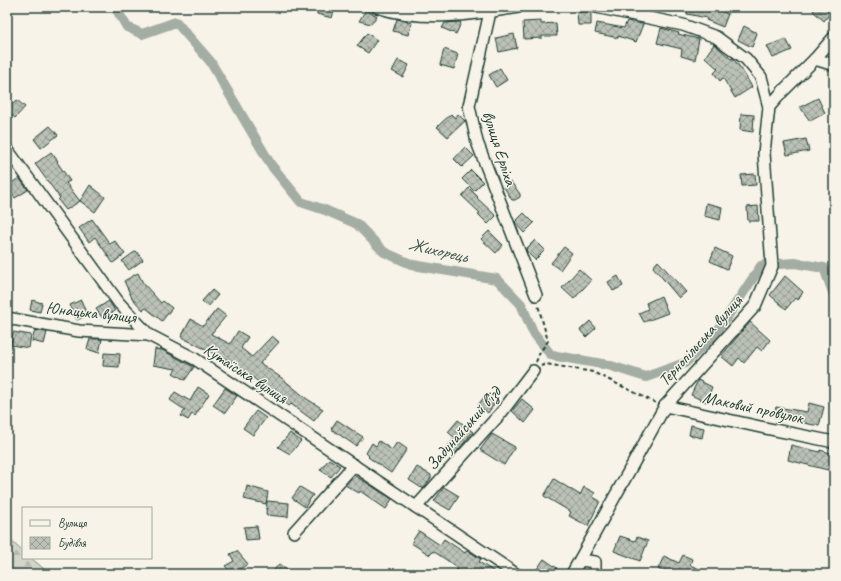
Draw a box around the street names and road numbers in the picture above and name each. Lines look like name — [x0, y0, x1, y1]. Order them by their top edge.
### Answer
street label: вулиця Ерліха — [478, 108, 522, 190]
street label: Тернопільська вулиця — [654, 290, 747, 390]
street label: Юнацька вулиця — [45, 297, 139, 328]
street label: Кутаїська вулиця — [200, 339, 292, 409]
street label: Задунайський в’їзд — [421, 381, 507, 475]
street label: Маковий провулок — [701, 387, 807, 429]

